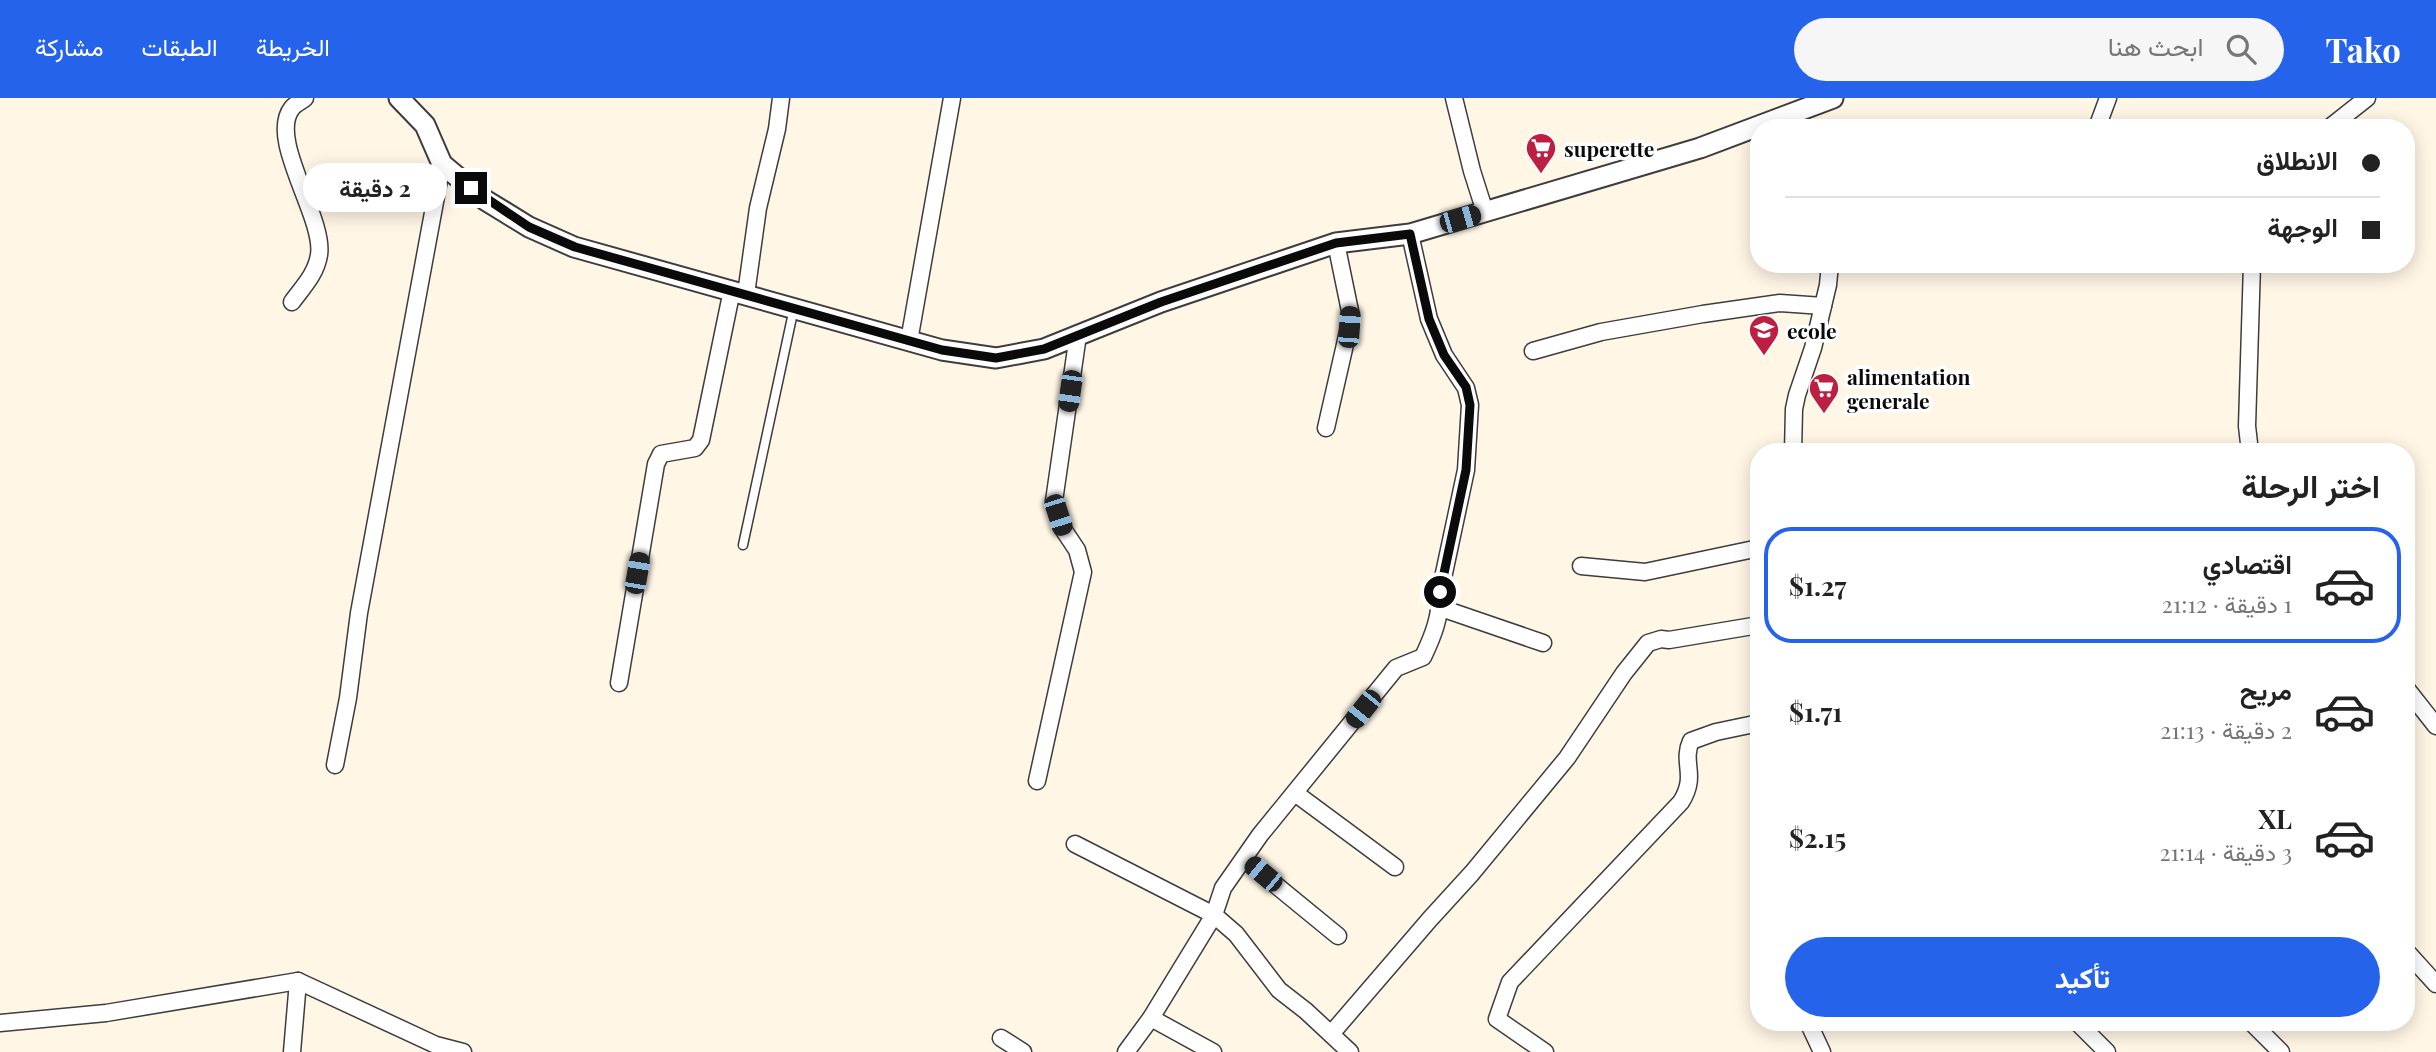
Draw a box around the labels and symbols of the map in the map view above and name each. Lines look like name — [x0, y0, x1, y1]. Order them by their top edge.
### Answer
supermarket icon: superette — [1524, 131, 1558, 175]
place label: superette — [1564, 134, 1654, 162]
callout: 2 دقيقة — [303, 164, 447, 212]
route end — [455, 172, 487, 204]
car — [1437, 203, 1484, 235]
car — [1338, 305, 1361, 349]
school or university icon: ecole — [1747, 313, 1781, 357]
place label: ecole — [1787, 316, 1837, 344]
place label: alimentation generale — [1847, 362, 1971, 414]
car — [1057, 369, 1084, 413]
supermarket icon: alimentation generale — [1807, 371, 1841, 415]
car — [1042, 492, 1075, 538]
car — [624, 550, 651, 596]
route start — [1424, 576, 1456, 608]
car — [1342, 686, 1385, 732]
car — [1241, 852, 1286, 896]

